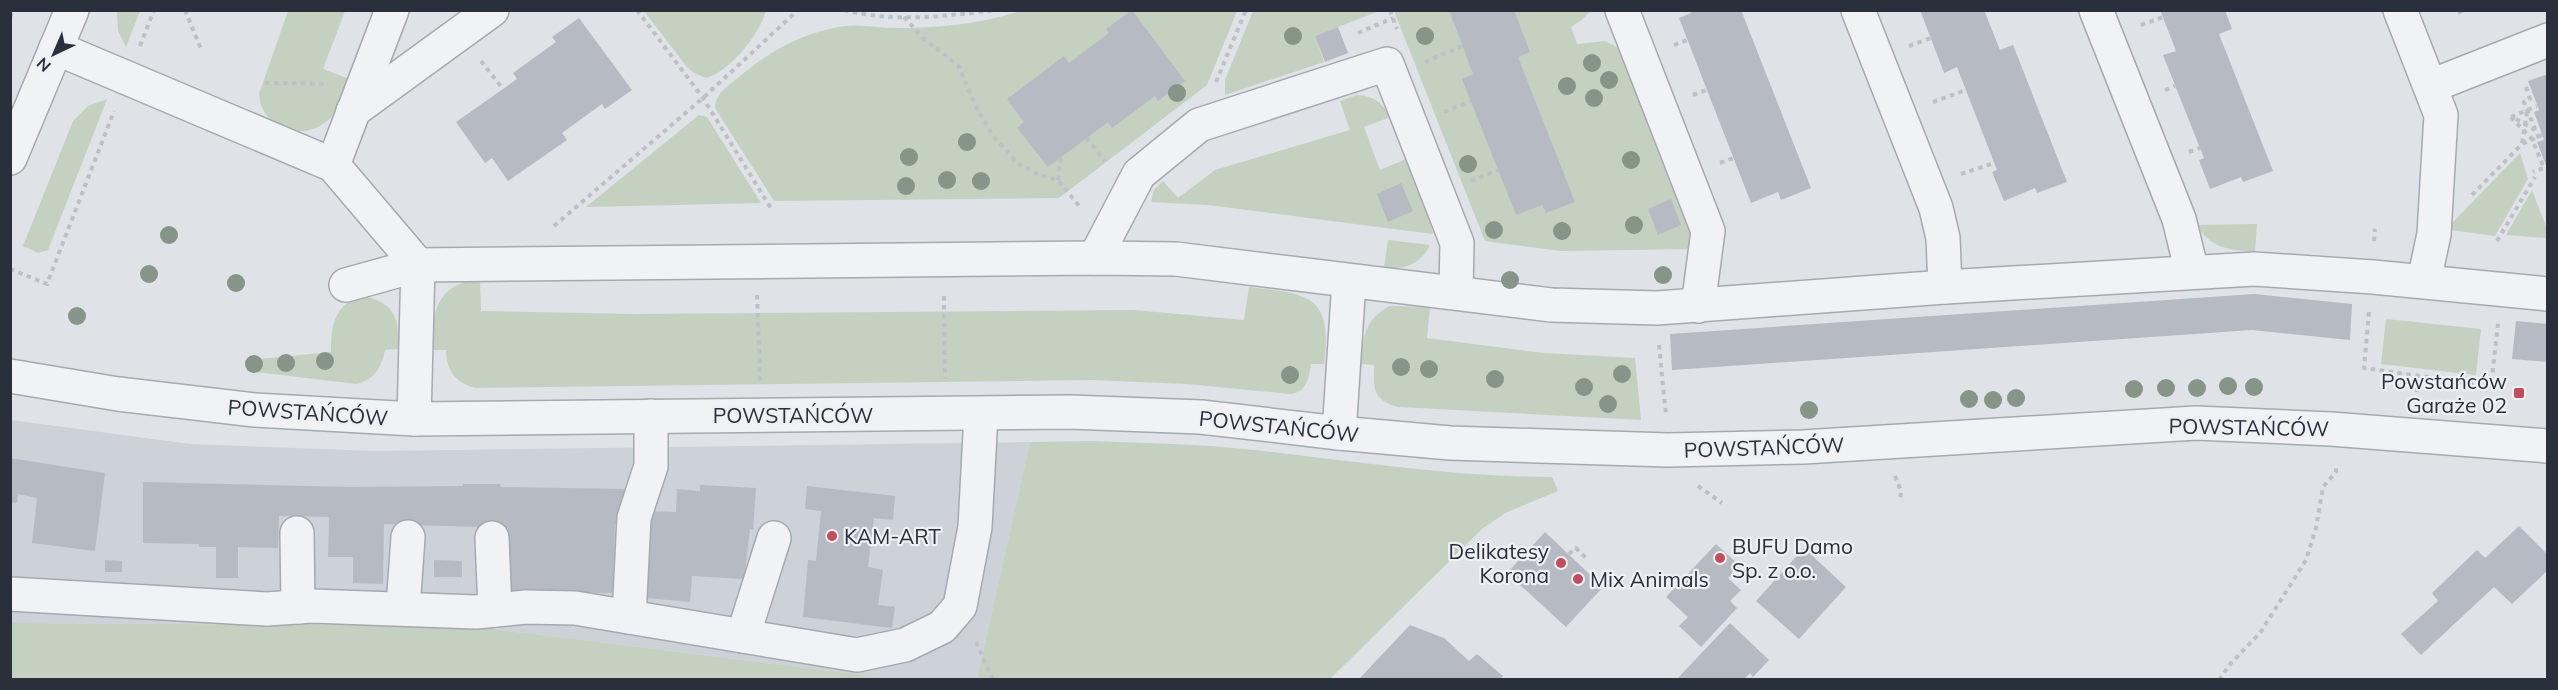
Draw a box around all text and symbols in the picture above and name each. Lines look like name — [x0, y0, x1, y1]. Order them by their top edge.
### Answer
north arrow — [24, 24, 84, 84]
text: N — [32, 53, 55, 76]
place label: Powstańców Garaże 02 — [2381, 368, 2507, 418]
marker: Powstańców Garaże 02 — [2512, 386, 2526, 400]
street label: POWSTAŃCÓW — [227, 393, 389, 431]
street label: POWSTAŃCÓW — [713, 402, 873, 428]
street label: POWSTAŃCÓW — [1198, 405, 1360, 447]
street label: POWSTAŃCÓW — [2168, 413, 2330, 441]
street label: POWSTAŃCÓW — [1683, 431, 1845, 463]
place label: KAM-ART — [844, 523, 941, 549]
marker: KAM-ART — [825, 529, 839, 543]
place label: BUFU Damo Sp. z o.o. — [1732, 533, 1853, 583]
place label: Delikatesy Korona — [1449, 538, 1549, 588]
marker: BUFU Damo Sp. z o.o. — [1713, 551, 1727, 565]
marker: Delikatesy Korona — [1554, 556, 1568, 570]
place label: Mix Animals — [1590, 566, 1709, 592]
marker: Mix Animals — [1571, 572, 1585, 586]

